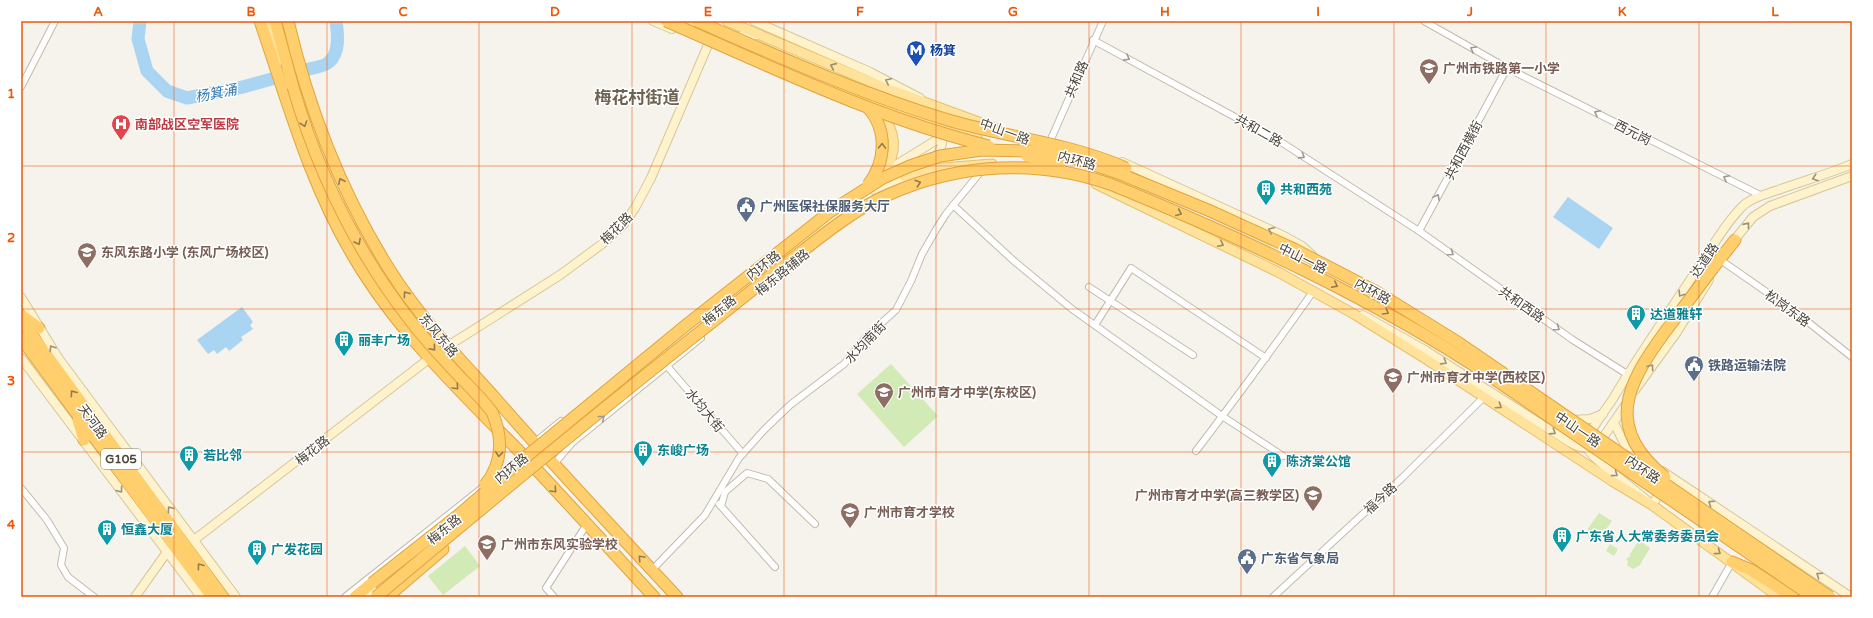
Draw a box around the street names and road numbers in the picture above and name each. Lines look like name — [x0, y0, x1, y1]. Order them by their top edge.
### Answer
street label: 共和路 — [1062, 58, 1092, 100]
street label: 共和二路 — [1232, 111, 1285, 150]
street label: 中山一路 — [977, 116, 1032, 148]
street label: 西元岗 — [1612, 117, 1654, 149]
street label: 共和西横街 — [1442, 118, 1486, 183]
street label: 内环路 — [1056, 148, 1098, 174]
street label: 梅花路 — [597, 209, 636, 248]
street label: 中山一路 — [1276, 240, 1329, 277]
street label: 达道路 — [1687, 240, 1722, 281]
street label: 梅东路辅路 — [752, 246, 813, 299]
street label: 内环路 — [743, 247, 784, 284]
street label: 内环路 — [1352, 275, 1393, 308]
street label: 共和西路 — [1496, 283, 1547, 326]
street label: 松岗东路 — [1762, 287, 1813, 331]
street label: 梅东路 — [700, 292, 740, 329]
street label: 东风东路 — [415, 311, 461, 361]
street label: 水均南街 — [842, 318, 890, 367]
street label: 水均大街 — [681, 386, 727, 436]
street label: 天河路 — [74, 401, 110, 442]
street label: 中山一路 — [1551, 409, 1603, 451]
street label: 梅花路 — [292, 432, 333, 469]
road number: G105 — [101, 449, 141, 469]
street label: 内环路 — [492, 450, 532, 487]
street label: 内环路 — [1622, 452, 1663, 487]
street label: 福今路 — [1361, 480, 1400, 518]
street label: 梅东路 — [424, 511, 465, 548]

